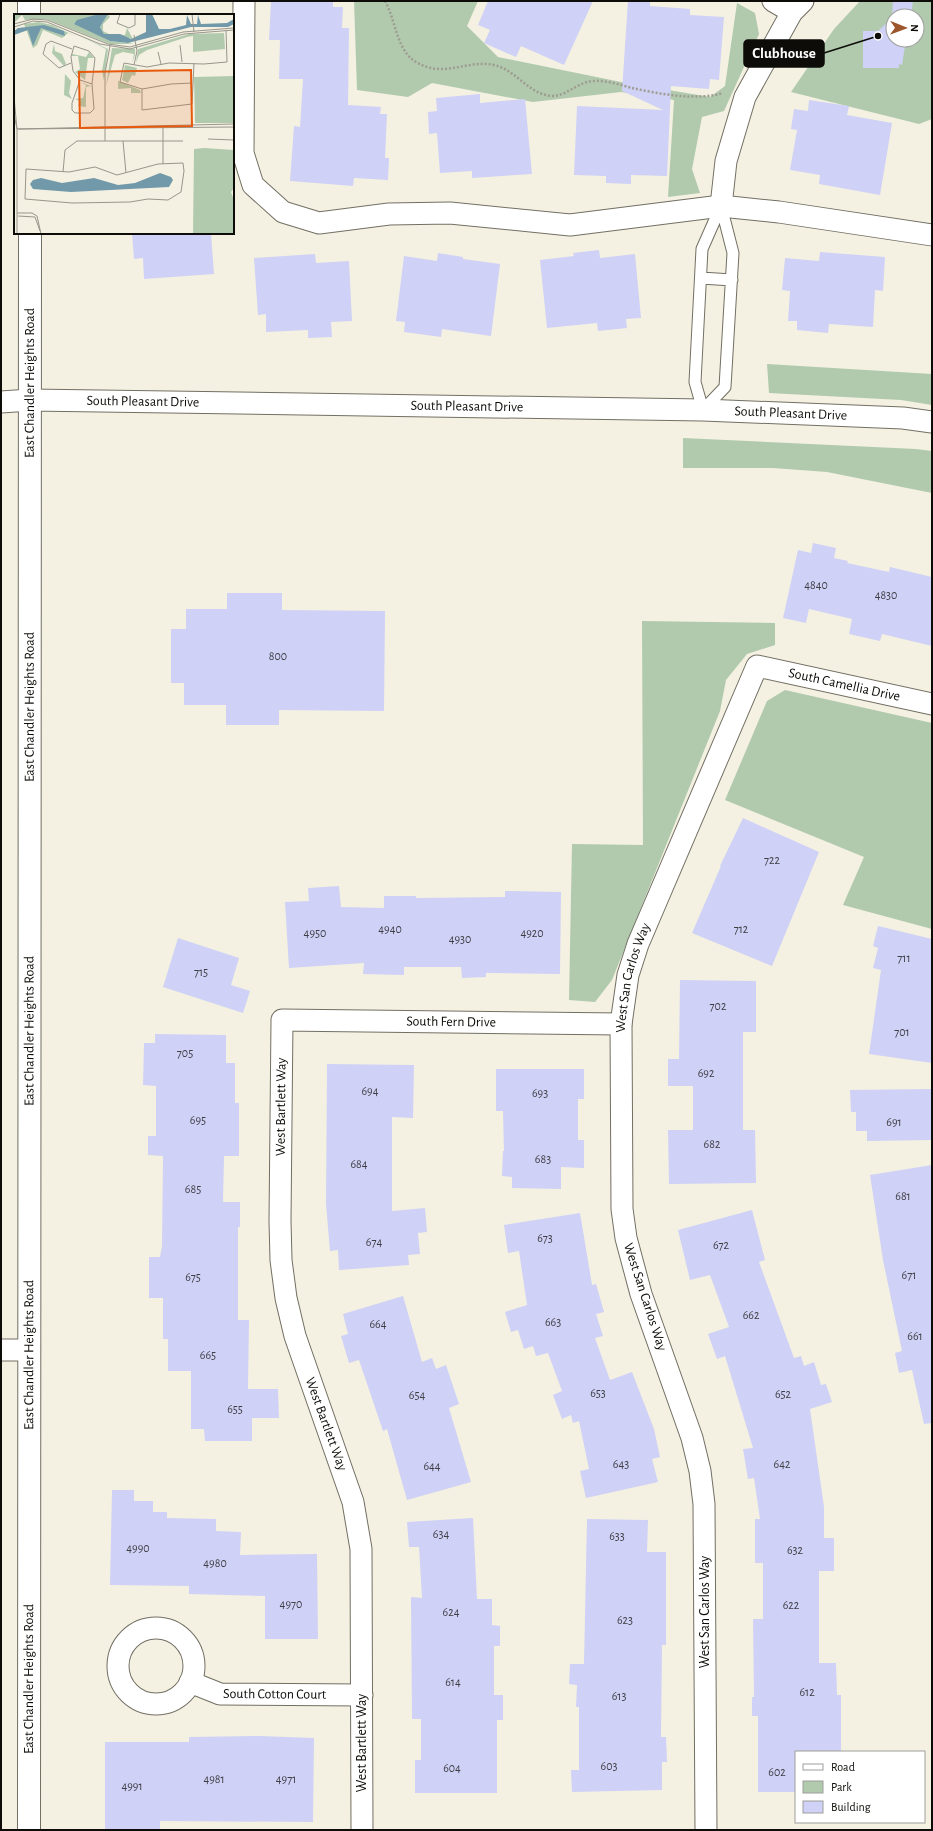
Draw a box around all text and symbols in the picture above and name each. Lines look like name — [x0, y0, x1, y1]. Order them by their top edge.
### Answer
north arrow — [885, 8, 925, 48]
inset map — [14, 14, 234, 234]
text: N — [909, 24, 920, 32]
callout: Clubhouse — [744, 40, 824, 67]
text: Clubhouse — [752, 46, 816, 61]
street label: East Chandler Heights Road — [23, 308, 37, 458]
street label: South Pleasant Drive — [86, 394, 199, 410]
street label: South Pleasant Drive — [410, 399, 523, 414]
street label: South Pleasant Drive — [734, 404, 847, 423]
house number: 4840 — [804, 579, 828, 591]
house number: 4830 — [875, 589, 897, 601]
street label: East Chandler Heights Road — [23, 632, 37, 782]
house number: 800 — [269, 650, 287, 662]
street label: South Camellia Drive — [787, 666, 901, 704]
house number: 722 — [764, 854, 780, 866]
street label: West San Carlos Way — [614, 921, 653, 1033]
house number: 4940 — [378, 923, 402, 935]
house number: 712 — [734, 923, 749, 935]
house number: 4950 — [304, 927, 326, 939]
house number: 4920 — [520, 927, 544, 939]
house number: 4930 — [449, 933, 471, 945]
house number: 711 — [897, 952, 911, 964]
street label: East Chandler Heights Road — [22, 956, 37, 1106]
house number: 715 — [194, 966, 208, 978]
house number: 702 — [710, 1000, 727, 1012]
street label: South Fern Drive — [406, 1014, 496, 1030]
house number: 701 — [894, 1026, 910, 1038]
house number: 705 — [177, 1047, 193, 1059]
street label: West Bartlett Way — [274, 1058, 289, 1156]
house number: 692 — [698, 1067, 715, 1079]
house number: 694 — [361, 1085, 379, 1097]
house number: 693 — [532, 1087, 548, 1099]
house number: 695 — [190, 1114, 206, 1126]
house number: 691 — [886, 1116, 902, 1128]
house number: 682 — [704, 1138, 721, 1150]
house number: 683 — [535, 1153, 551, 1165]
house number: 684 — [350, 1158, 368, 1170]
house number: 685 — [185, 1183, 201, 1195]
house number: 681 — [895, 1190, 911, 1202]
house number: 673 — [537, 1232, 553, 1244]
house number: 674 — [366, 1236, 382, 1248]
house number: 672 — [713, 1239, 730, 1251]
street label: West San Carlos Way — [621, 1241, 669, 1353]
house number: 671 — [902, 1269, 916, 1281]
house number: 675 — [185, 1271, 201, 1283]
street label: East Chandler Heights Road — [22, 1280, 36, 1430]
house number: 662 — [743, 1309, 760, 1321]
house number: 663 — [545, 1316, 561, 1328]
house number: 664 — [369, 1318, 387, 1330]
house number: 661 — [907, 1330, 923, 1342]
house number: 665 — [200, 1349, 216, 1361]
street label: West Bartlett Way — [303, 1375, 349, 1473]
house number: 653 — [590, 1387, 606, 1399]
house number: 652 — [775, 1388, 792, 1400]
house number: 654 — [409, 1389, 425, 1401]
house number: 655 — [227, 1403, 243, 1415]
house number: 643 — [613, 1458, 629, 1470]
house number: 642 — [774, 1458, 791, 1470]
house number: 644 — [423, 1460, 441, 1472]
house number: 634 — [433, 1528, 449, 1540]
house number: 633 — [609, 1530, 625, 1542]
house number: 4990 — [126, 1542, 150, 1554]
house number: 632 — [787, 1544, 804, 1556]
street label: West San Carlos Way — [698, 1556, 712, 1668]
house number: 4980 — [203, 1557, 227, 1569]
house number: 4970 — [280, 1598, 302, 1610]
house number: 622 — [783, 1599, 800, 1611]
street label: East Chandler Heights Road — [22, 1604, 36, 1754]
house number: 624 — [443, 1606, 460, 1618]
house number: 623 — [617, 1614, 633, 1626]
house number: 614 — [445, 1676, 461, 1688]
house number: 612 — [799, 1686, 815, 1698]
street label: South Cotton Court — [223, 1687, 327, 1702]
house number: 613 — [612, 1690, 626, 1702]
street label: West Bartlett Way — [355, 1694, 369, 1792]
legend — [795, 1751, 925, 1823]
house number: 603 — [601, 1760, 618, 1772]
text: Road — [831, 1761, 855, 1773]
house number: 604 — [443, 1762, 461, 1774]
house number: 602 — [768, 1766, 786, 1778]
house number: 4981 — [203, 1773, 225, 1785]
house number: 4971 — [276, 1773, 296, 1785]
house number: 4991 — [121, 1780, 143, 1792]
text: Park — [831, 1781, 852, 1793]
text: Building — [831, 1801, 871, 1813]

